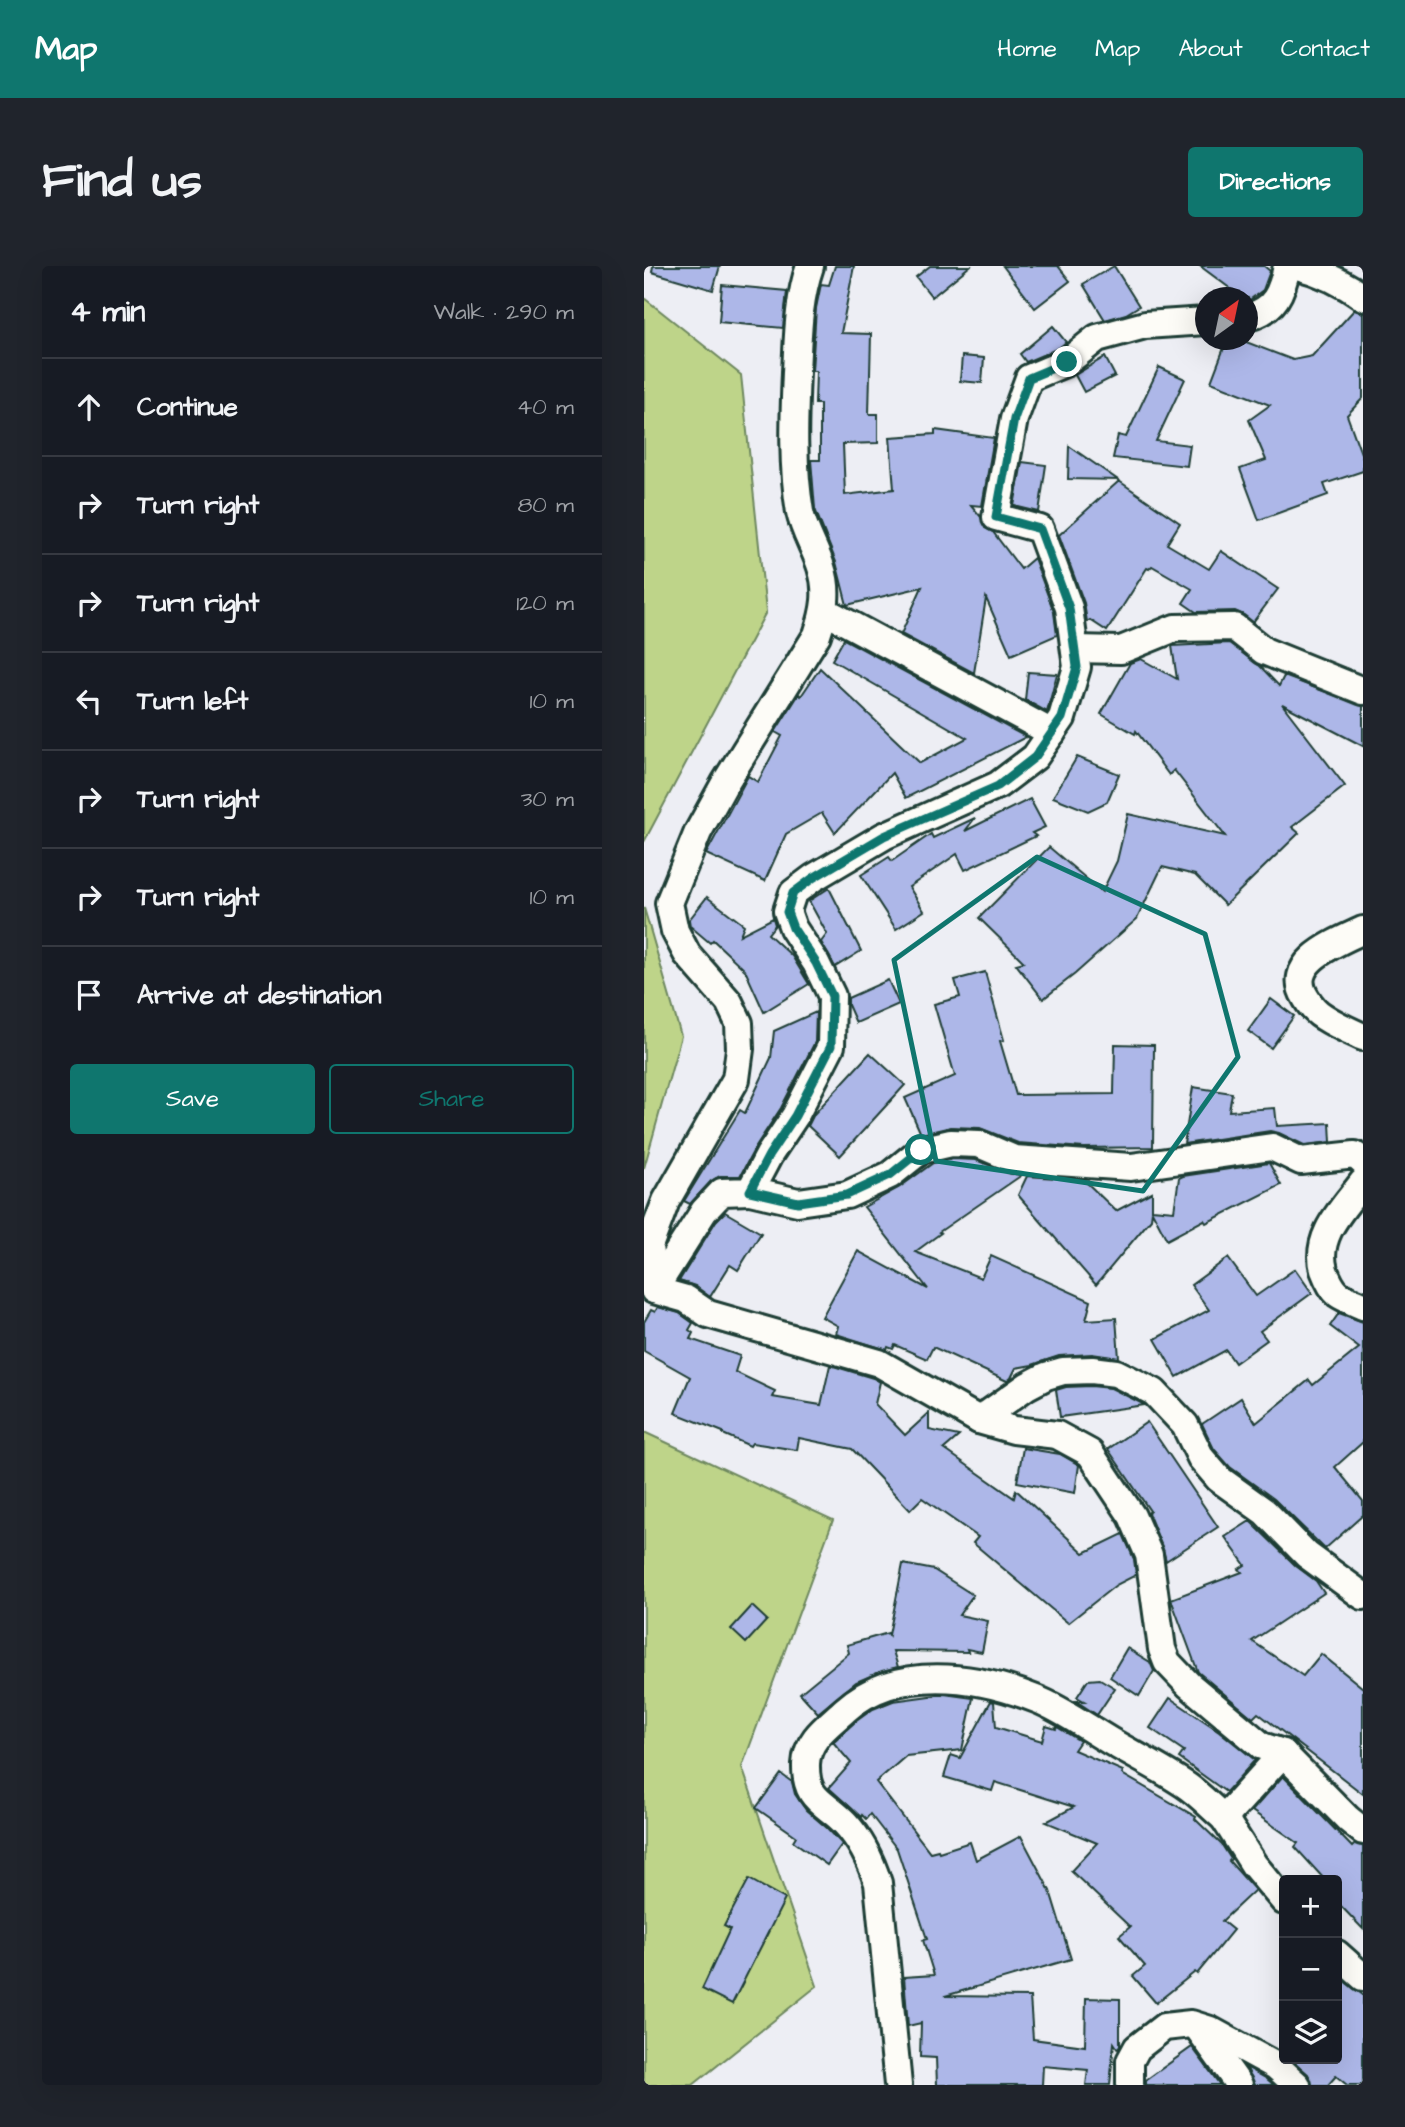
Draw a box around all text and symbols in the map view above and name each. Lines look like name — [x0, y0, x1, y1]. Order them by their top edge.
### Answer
text: Map — [35, 26, 97, 72]
text: Home — [997, 32, 1057, 66]
text: Map — [1095, 32, 1140, 66]
text: About — [1178, 32, 1243, 66]
text: Contact — [1281, 32, 1370, 66]
button: Directions — [1188, 147, 1363, 217]
text: Find us — [42, 148, 202, 216]
north arrow — [1195, 287, 1258, 350]
text: 4 min — [70, 291, 145, 333]
text: Walk · 290 m — [433, 296, 574, 328]
route end — [1051, 346, 1082, 377]
icon: ahead — [70, 388, 108, 426]
text: Continue — [137, 389, 238, 425]
text: 40 m — [517, 391, 574, 423]
icon: right — [70, 486, 108, 524]
text: Turn right — [137, 487, 259, 523]
text: 80 m — [517, 489, 574, 521]
icon: right — [70, 584, 108, 622]
text: Turn right — [137, 585, 259, 621]
text: 120 m — [516, 587, 574, 619]
icon: left — [70, 682, 108, 720]
text: Turn left — [137, 683, 248, 719]
text: 10 m — [529, 685, 574, 717]
icon: right — [70, 780, 108, 818]
text: Turn right — [137, 781, 259, 817]
text: 30 m — [521, 783, 574, 815]
icon: right — [70, 878, 108, 916]
text: Turn right — [137, 879, 259, 915]
text: 10 m — [529, 881, 574, 913]
icon: arrive — [70, 976, 108, 1014]
text: Arrive at destination — [137, 977, 382, 1013]
button: Save — [70, 1064, 315, 1134]
button: Share — [329, 1064, 574, 1134]
route start — [905, 1134, 936, 1165]
map controls — [1279, 1875, 1342, 2064]
button: + — [1279, 1875, 1342, 1938]
button: − — [1279, 1938, 1342, 2001]
button: layers — [1279, 2001, 1342, 2064]

